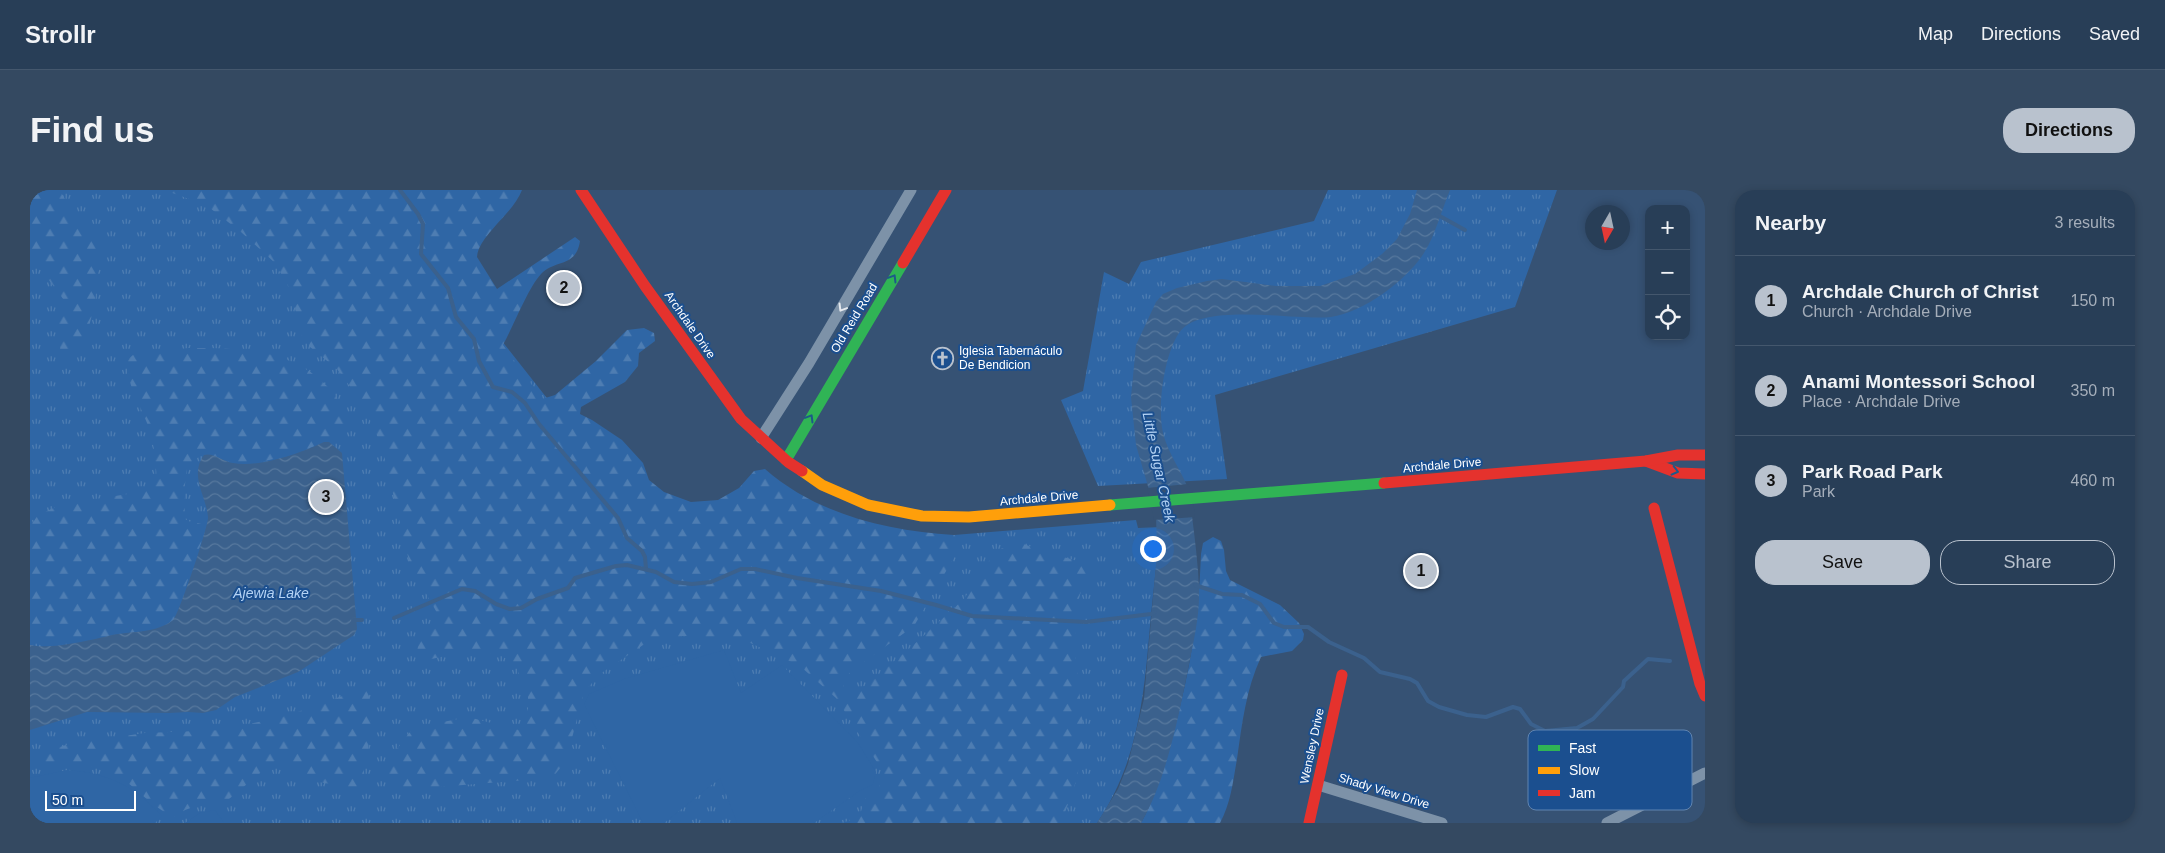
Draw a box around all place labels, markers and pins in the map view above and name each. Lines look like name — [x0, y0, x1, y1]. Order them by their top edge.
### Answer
pin: 2 — [548, 269, 580, 307]
place label: Iglesia Tabernáculo De Bendicion — [959, 344, 1063, 372]
church icon: Iglesia Tabernáculo De Bendicion — [931, 346, 955, 370]
pin: 3 — [310, 478, 342, 516]
pin: 1 — [1405, 552, 1437, 590]

